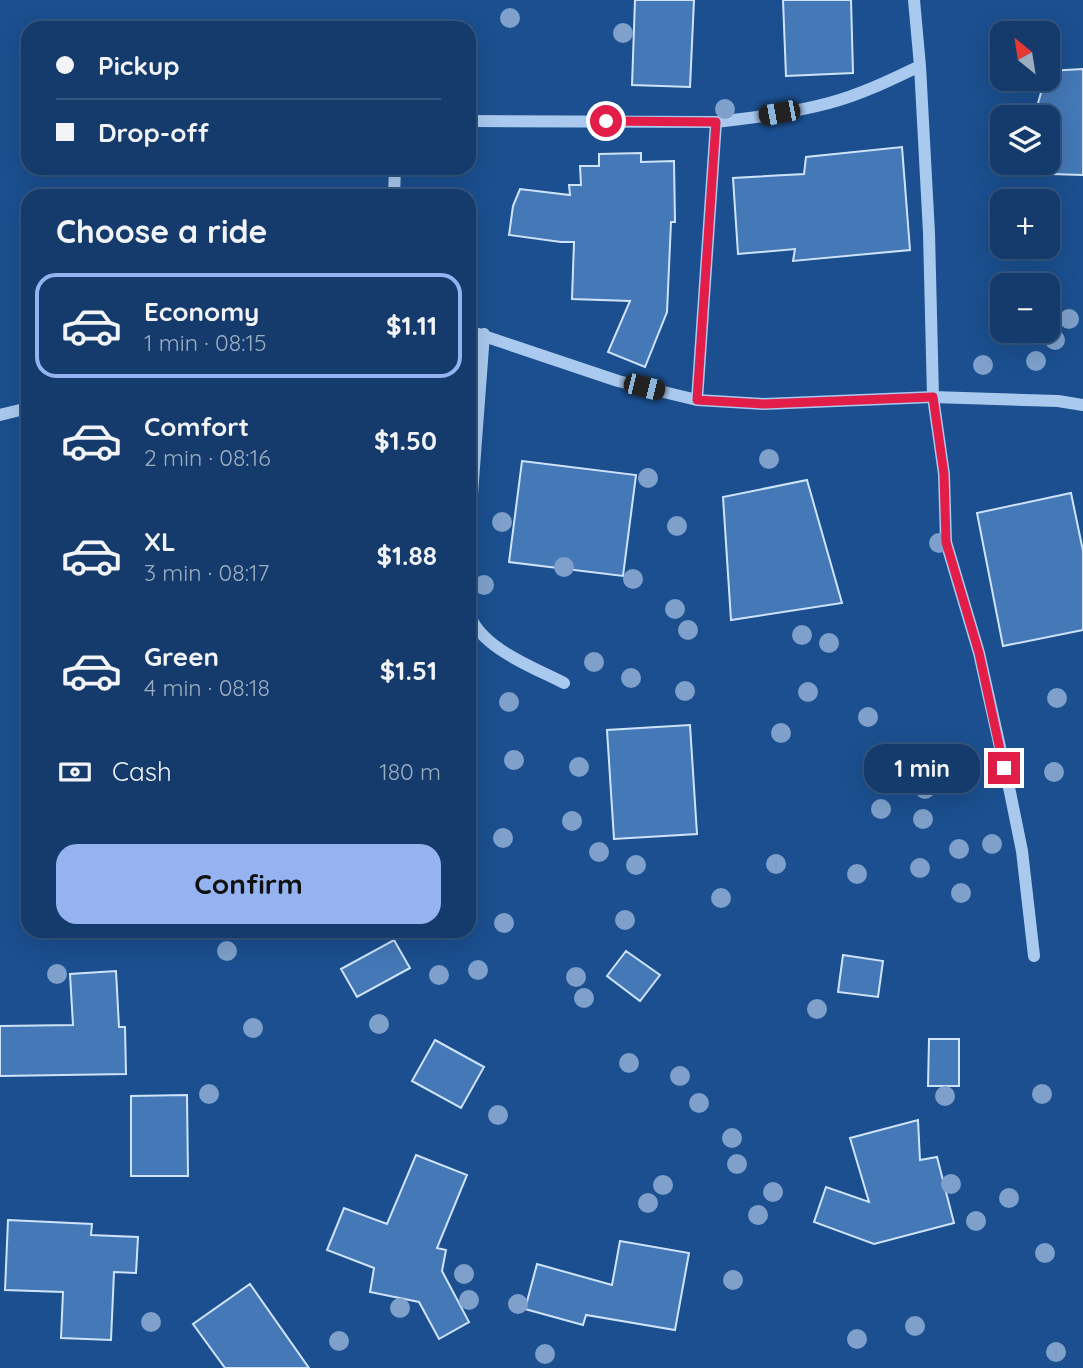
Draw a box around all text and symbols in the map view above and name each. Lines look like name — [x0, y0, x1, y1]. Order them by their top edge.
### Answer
north arrow — [990, 21, 1060, 91]
map controls — [990, 21, 1060, 343]
text: Pickup — [98, 49, 180, 82]
car — [757, 99, 802, 127]
route start — [590, 105, 622, 137]
button: layers — [990, 105, 1060, 175]
text: Drop-off — [98, 116, 209, 149]
button: + — [990, 189, 1060, 259]
text: Choose a ride — [56, 211, 268, 251]
button: − — [990, 273, 1060, 343]
icon: car — [60, 294, 123, 357]
text: Economy — [144, 295, 259, 328]
text: $1.11 — [386, 309, 437, 342]
text: 1 min · 08:15 — [144, 328, 266, 357]
car — [622, 372, 667, 402]
icon: car — [60, 409, 123, 472]
text: Comfort — [144, 410, 249, 443]
text: $1.50 — [374, 424, 437, 457]
text: 2 min · 08:16 — [144, 443, 271, 472]
icon: car — [60, 524, 123, 587]
text: XL — [144, 525, 176, 558]
text: $1.88 — [376, 539, 437, 572]
text: 3 min · 08:17 — [144, 558, 269, 587]
icon: car — [60, 639, 123, 702]
text: Green — [144, 640, 219, 673]
text: $1.51 — [380, 654, 437, 687]
text: 4 min · 08:18 — [144, 673, 270, 702]
callout: 1 min — [864, 744, 979, 792]
route end — [988, 752, 1020, 784]
icon: cash — [56, 753, 94, 791]
text: 1 min — [894, 754, 950, 783]
text: Cash — [112, 755, 172, 788]
text: 180 m — [379, 757, 441, 786]
button: Confirm — [56, 844, 441, 924]

